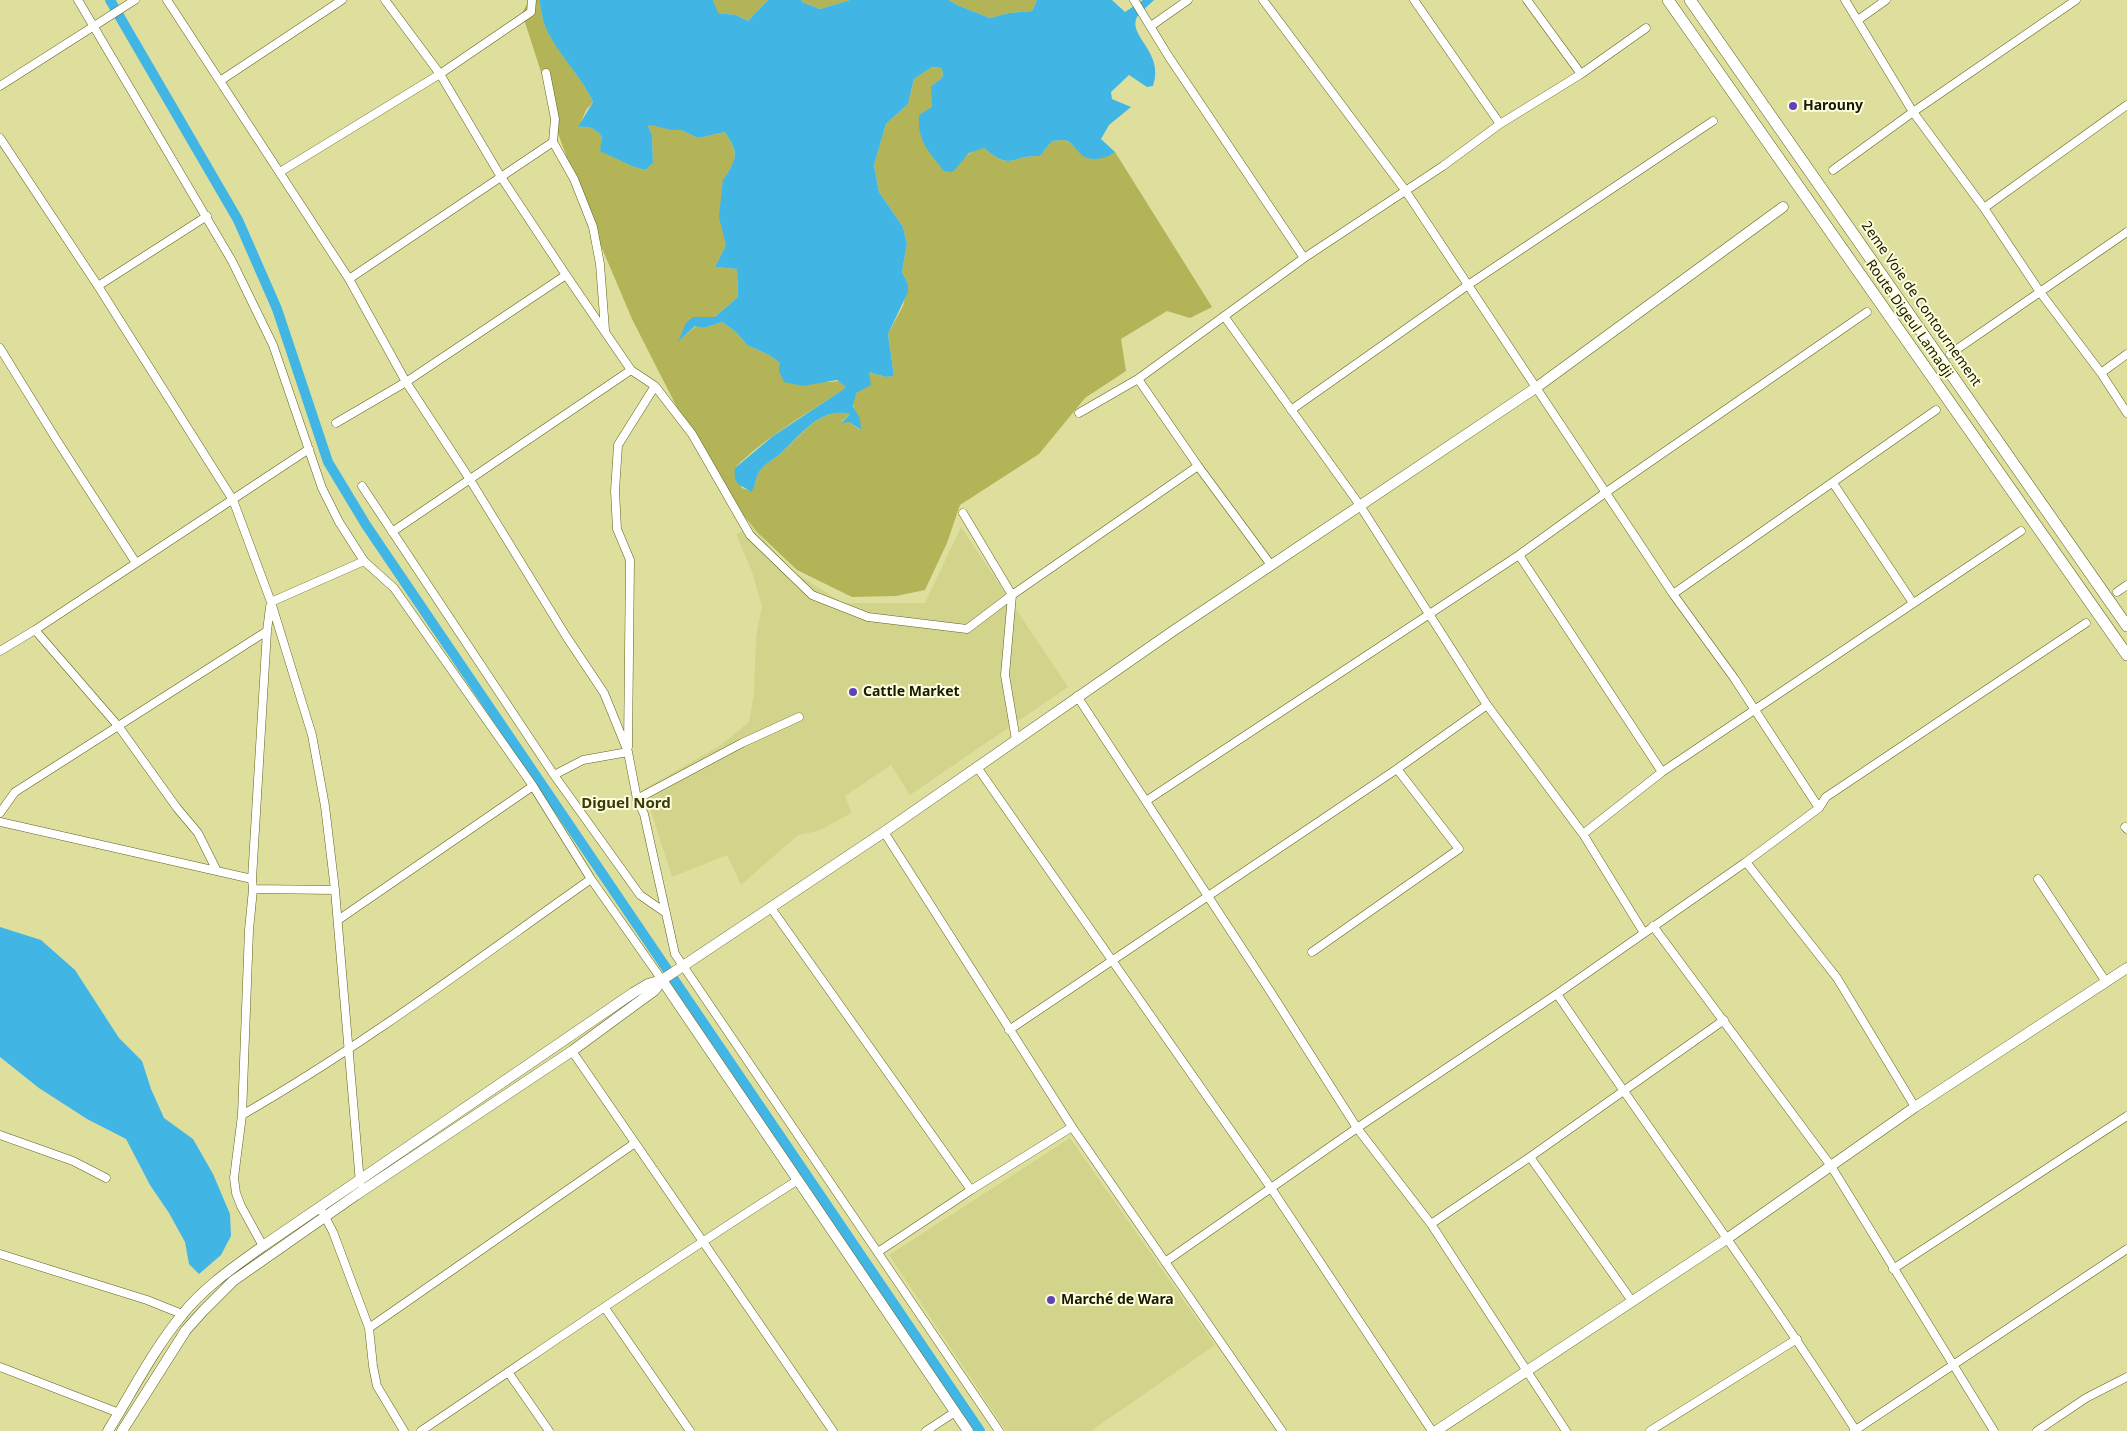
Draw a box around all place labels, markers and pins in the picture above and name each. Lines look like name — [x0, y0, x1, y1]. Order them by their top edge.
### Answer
place label: Harouny — [1803, 98, 1863, 114]
marker: Harouny — [1787, 100, 1799, 112]
place label: Cattle Market — [863, 684, 960, 700]
marker: Cattle Market — [847, 686, 859, 698]
place label: Marché de Wara — [1061, 1292, 1174, 1308]
marker: Marché de Wara — [1045, 1294, 1057, 1306]

